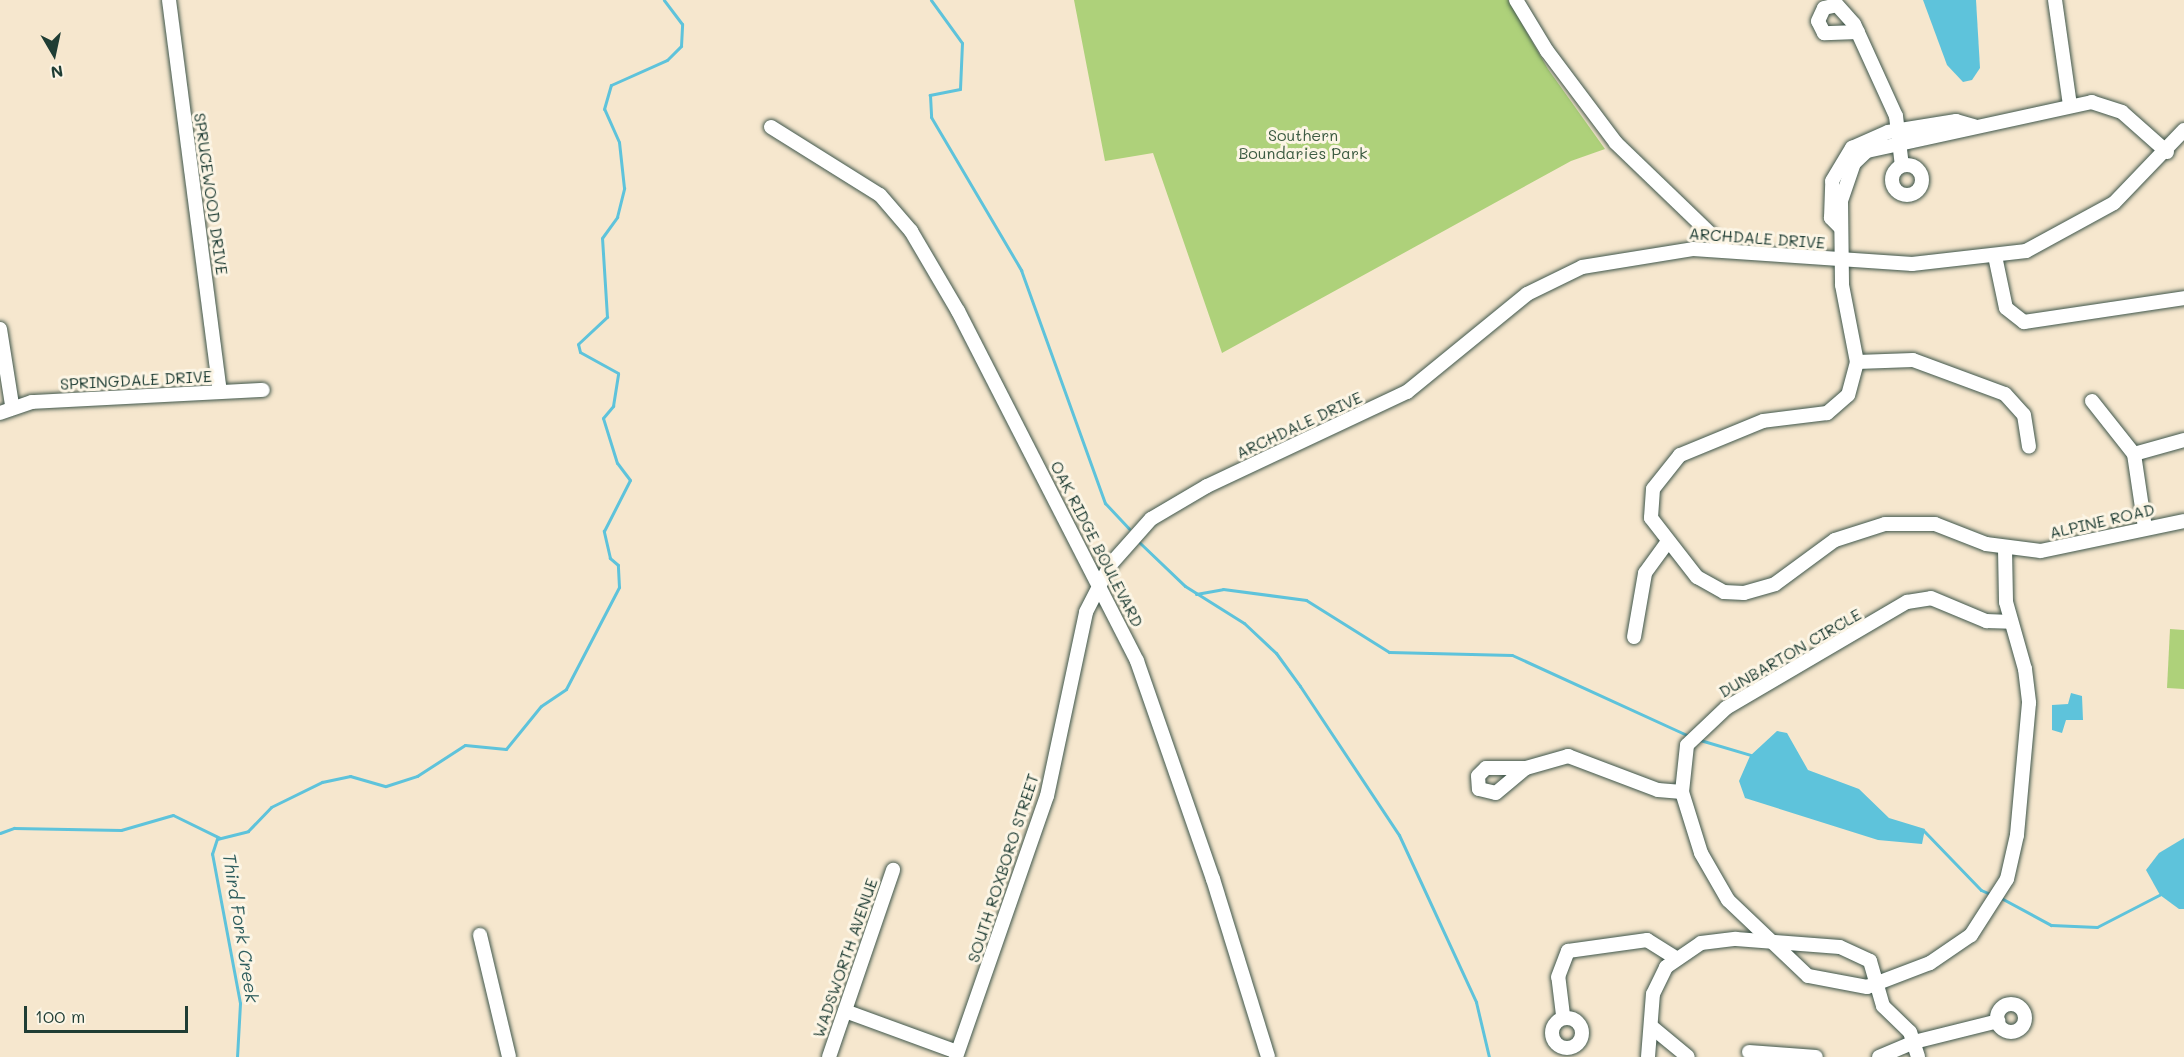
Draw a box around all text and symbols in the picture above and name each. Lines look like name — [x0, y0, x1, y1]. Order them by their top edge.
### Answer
north arrow — [24, 24, 84, 84]
text: N — [49, 61, 65, 84]
street label: SPRUCEWOOD DRIVE — [190, 112, 232, 276]
park label: Southern Boundaries Park — [1238, 125, 1368, 163]
street label: ARCHDALE DRIVE — [1688, 224, 1826, 252]
street label: SPRINGDALE DRIVE — [60, 366, 212, 394]
street label: ARCHDALE DRIVE — [1233, 387, 1365, 463]
street label: OAK RIDGE BOULEVARD — [1047, 458, 1147, 630]
street label: ALPINE ROAD — [2048, 500, 2156, 542]
street label: DUNBARTON CIRCLE — [1716, 604, 1864, 702]
street label: SOUTH ROXBORO STREET — [963, 771, 1043, 965]
water label: Third Fork Creek — [219, 852, 263, 1004]
street label: WADSWORTH AVENUE — [809, 876, 881, 1040]
scale bar — [27, 994, 190, 1032]
text: 100 m — [35, 1004, 85, 1028]

